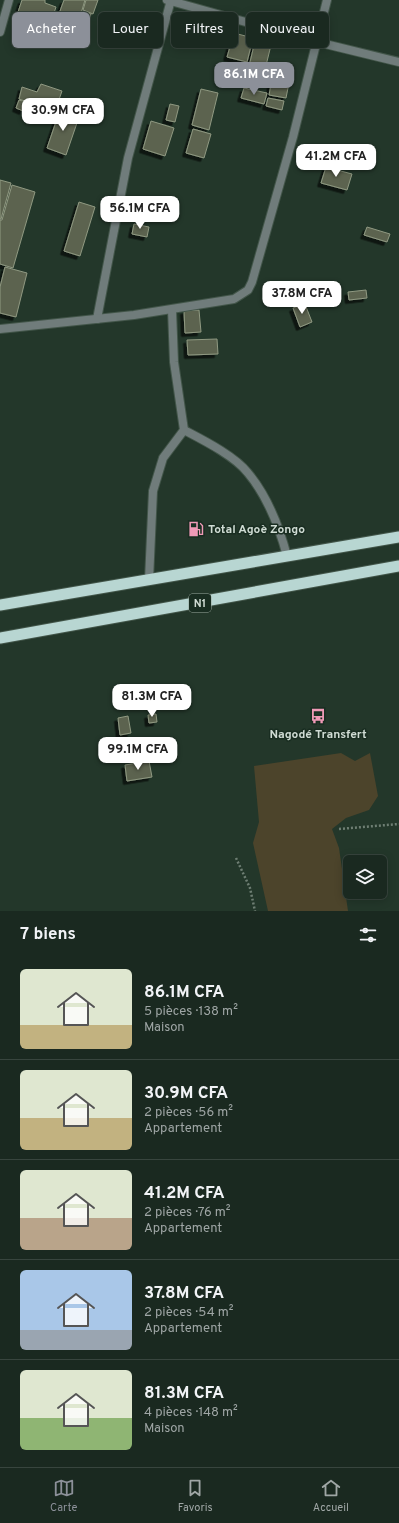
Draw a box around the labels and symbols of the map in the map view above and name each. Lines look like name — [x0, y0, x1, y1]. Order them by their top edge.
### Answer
pin: 86.1M CFA — [208, 62, 300, 96]
pin: 30.9M CFA — [17, 98, 109, 132]
pin: 41.2M CFA — [290, 144, 382, 178]
pin: 56.1M CFA — [94, 196, 186, 230]
pin: 37.8M CFA — [256, 281, 348, 315]
fuel station icon: Total Agoè Zongo — [187, 520, 205, 538]
place label: Total Agoè Zongo — [208, 522, 305, 538]
road number: N1 — [189, 594, 211, 612]
pin: 81.3M CFA — [106, 684, 198, 718]
bus stop icon: Nagodé Transfert — [309, 707, 327, 725]
place label: Nagodé Transfert — [269, 727, 367, 743]
pin: 99.1M CFA — [92, 737, 184, 771]

